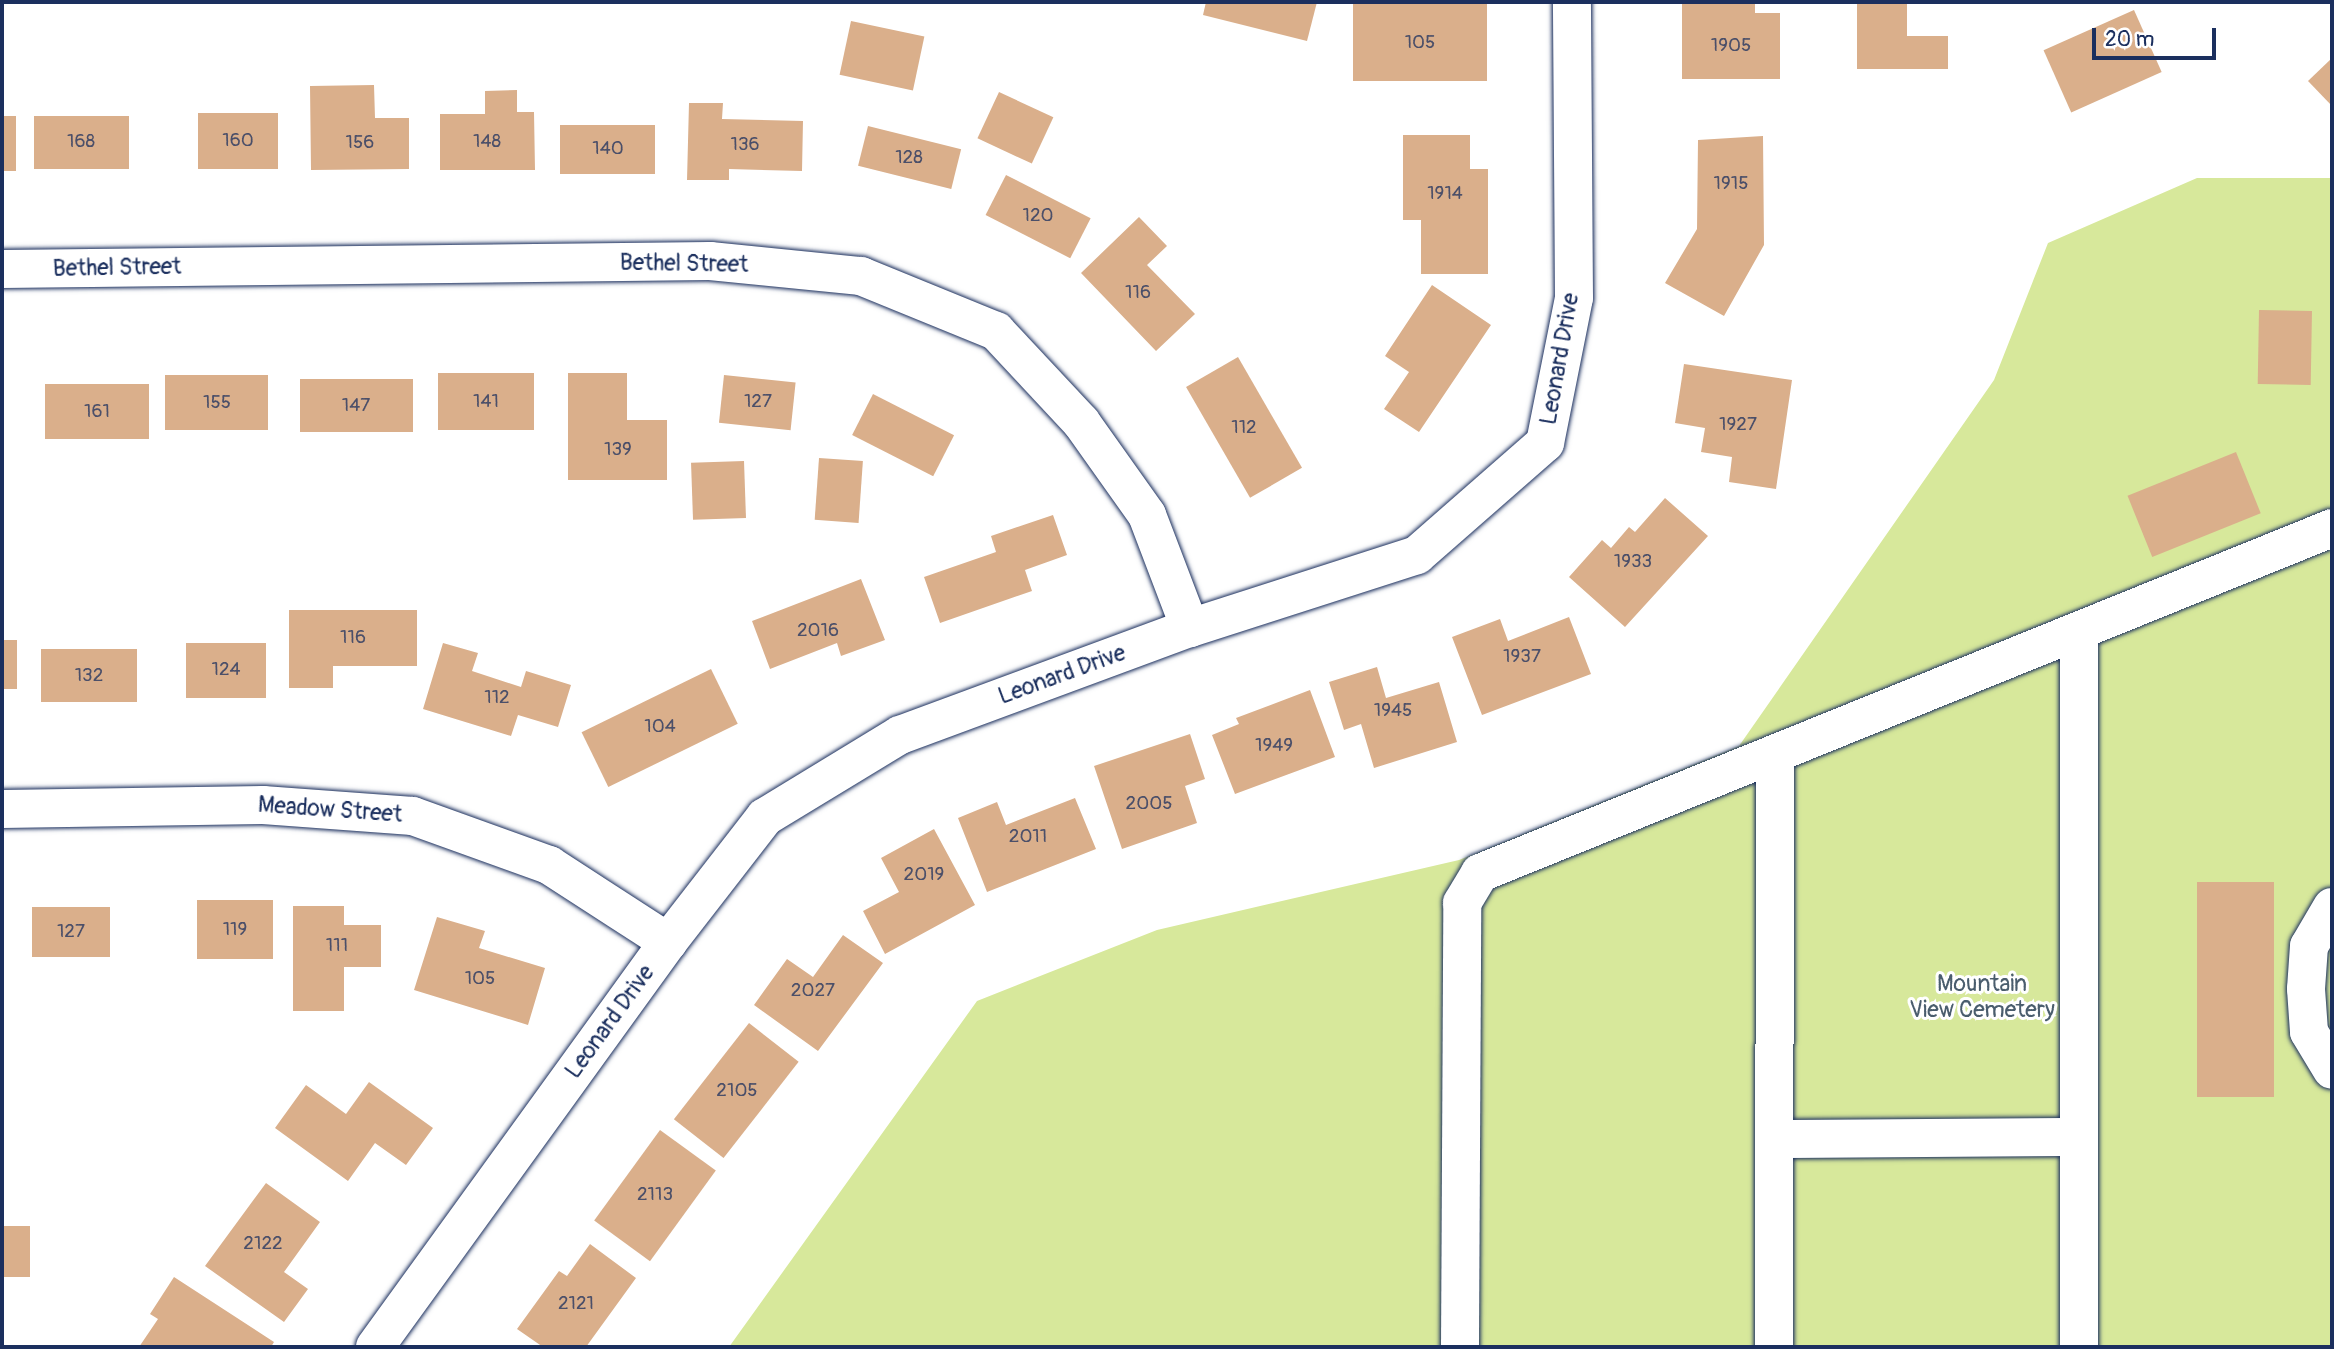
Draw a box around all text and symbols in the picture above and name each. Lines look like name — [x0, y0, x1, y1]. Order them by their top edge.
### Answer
scale bar — [2096, 14, 2220, 58]
text: 20 m — [2105, 26, 2154, 53]
house number: 105 — [1405, 32, 1435, 54]
house number: 1905 — [1711, 35, 1751, 57]
house number: 160 — [222, 130, 254, 152]
house number: 168 — [67, 131, 95, 153]
house number: 148 — [473, 131, 501, 153]
house number: 156 — [346, 132, 374, 154]
house number: 136 — [730, 134, 760, 156]
house number: 140 — [592, 138, 624, 160]
house number: 128 — [895, 147, 923, 169]
house number: 1915 — [1714, 173, 1748, 195]
house number: 1914 — [1427, 183, 1463, 205]
house number: 120 — [1022, 205, 1054, 227]
street label: Bethel Street — [619, 249, 749, 279]
street label: Bethel Street — [52, 253, 182, 283]
house number: 116 — [1125, 282, 1151, 304]
street label: Leonard Drive — [1535, 291, 1585, 427]
house number: 141 — [473, 391, 499, 413]
house number: 127 — [744, 391, 772, 413]
house number: 155 — [203, 392, 231, 414]
house number: 147 — [342, 395, 370, 417]
house number: 161 — [84, 401, 110, 423]
house number: 1927 — [1719, 414, 1757, 436]
house number: 112 — [1231, 417, 1257, 439]
house number: 139 — [604, 439, 632, 461]
house number: 1933 — [1614, 551, 1652, 573]
house number: 2016 — [797, 620, 839, 642]
house number: 116 — [340, 627, 366, 649]
street label: Leonard Drive — [995, 639, 1129, 711]
house number: 1937 — [1503, 646, 1541, 668]
house number: 124 — [211, 659, 241, 681]
house number: 132 — [75, 665, 103, 687]
house number: 112 — [484, 687, 510, 709]
house number: 1945 — [1374, 700, 1412, 722]
house number: 104 — [644, 716, 676, 738]
house number: 1949 — [1255, 735, 1293, 757]
street label: Meadow Street — [257, 791, 403, 829]
house number: 2005 — [1126, 793, 1172, 815]
house number: 2011 — [1009, 826, 1047, 848]
house number: 2019 — [904, 864, 944, 886]
house number: 119 — [223, 919, 247, 941]
house number: 127 — [57, 921, 85, 943]
house number: 111 — [326, 935, 348, 957]
street label: Leonard Drive — [560, 960, 660, 1084]
house number: 105 — [465, 968, 495, 990]
park label: Mountain View Cemetery — [1909, 970, 2055, 1024]
house number: 2027 — [791, 980, 835, 1002]
house number: 2105 — [716, 1080, 758, 1102]
house number: 2113 — [637, 1184, 673, 1206]
house number: 2122 — [243, 1233, 283, 1255]
house number: 2121 — [558, 1293, 594, 1315]

